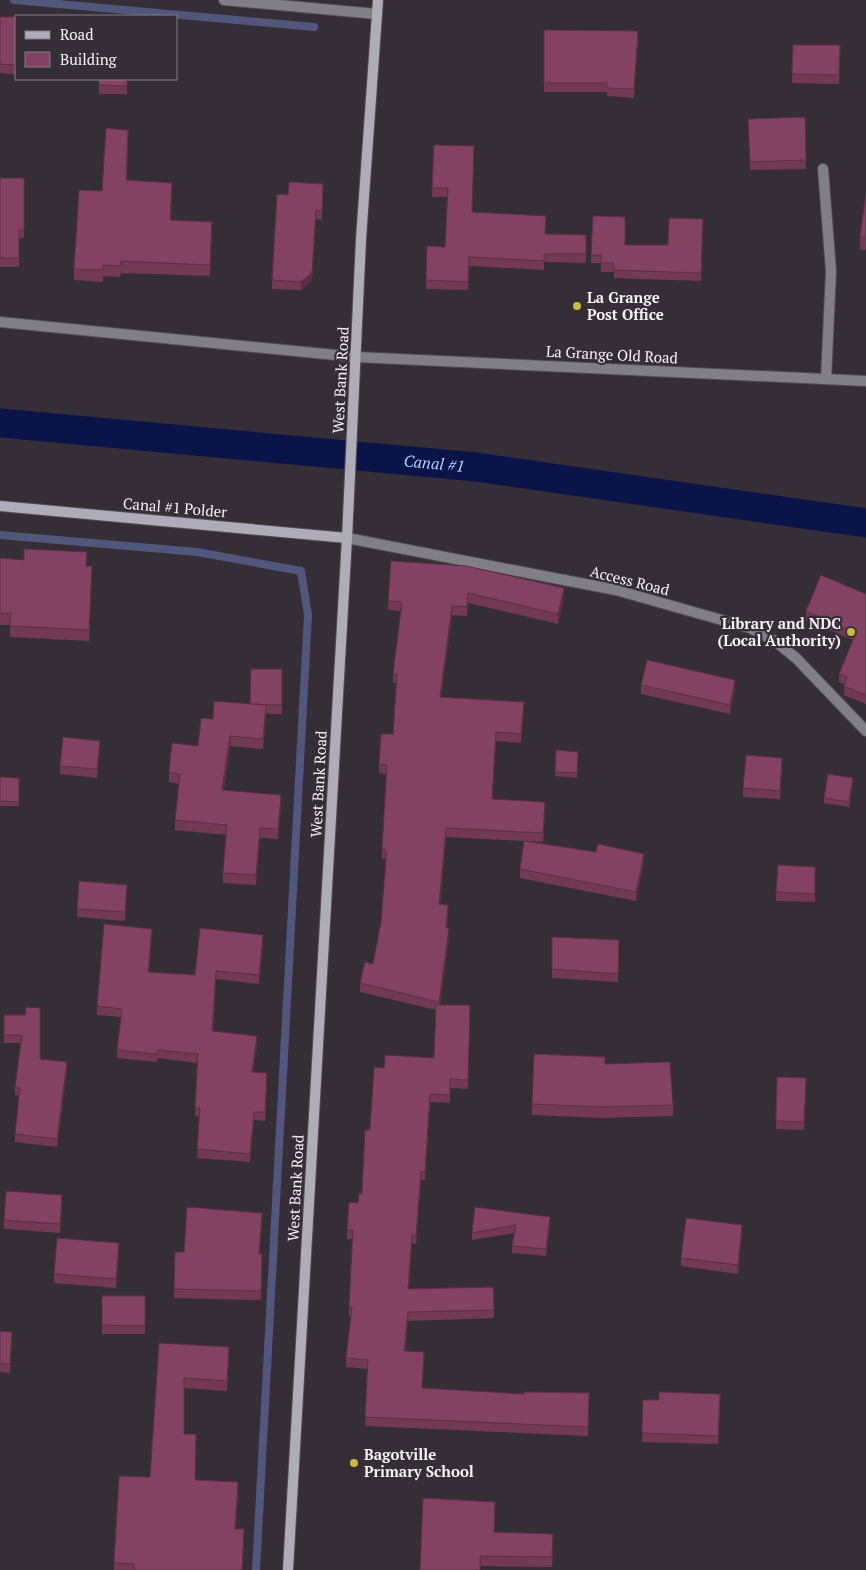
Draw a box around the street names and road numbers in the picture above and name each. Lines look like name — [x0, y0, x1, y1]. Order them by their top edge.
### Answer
street label: West Bank Road — [327, 326, 353, 434]
street label: La Grange Old Road — [545, 341, 679, 367]
street label: Canal #1 Polder — [122, 492, 228, 522]
street label: Access Road — [588, 561, 672, 599]
street label: West Bank Road — [305, 730, 331, 838]
street label: West Bank Road — [282, 1134, 308, 1242]

